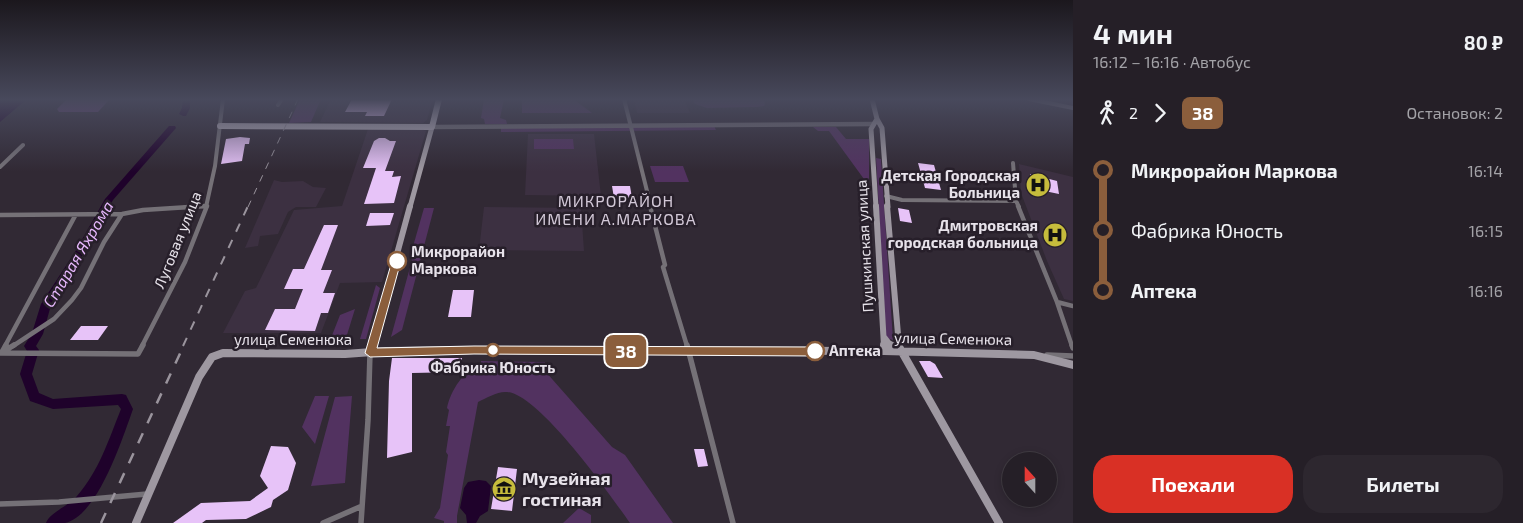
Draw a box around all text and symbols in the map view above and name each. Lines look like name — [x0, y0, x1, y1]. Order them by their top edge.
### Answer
text: 4 мин — [1093, 16, 1173, 50]
text: 80 ₽ — [1464, 31, 1503, 54]
text: 16:12 – 16:16 · Автобус — [1093, 52, 1251, 71]
icon: walk — [1093, 99, 1121, 127]
icon: forward — [1146, 99, 1174, 127]
text: 38 — [1192, 102, 1213, 124]
text: 2 — [1129, 103, 1138, 122]
text: Остановок: 2 — [1406, 103, 1503, 122]
text: Микрорайон Маркова — [1131, 159, 1338, 182]
text: 16:14 — [1467, 161, 1503, 180]
place label: Детская Городская Больница — [881, 166, 1020, 201]
hospital icon: Детская Городская Больница — [1025, 172, 1051, 198]
street label: Пушкинская улица — [852, 179, 877, 313]
street label: Луговая улица — [149, 188, 206, 291]
district label: МИКРОРАЙОН ИМЕНИ А.МАРКОВА — [535, 191, 697, 228]
water label: Старая Яхрома — [38, 197, 117, 310]
place label: Дмитровская городская больница — [888, 216, 1038, 251]
text: Фабрика Юность — [1131, 219, 1283, 242]
text: 16:15 — [1469, 221, 1503, 240]
hospital icon: Дмитровская городская больница — [1042, 222, 1068, 248]
place label: Микрорайон Маркова — [411, 242, 505, 277]
marker: Микрорайон Маркова — [387, 251, 407, 271]
text: Аптека — [1131, 279, 1197, 302]
text: 16:16 — [1468, 281, 1503, 300]
street label: улица Семенюка — [894, 328, 1012, 349]
street label: улица Семенюка — [234, 330, 352, 349]
line badge: 38 — [604, 335, 648, 367]
text: 38 — [615, 340, 637, 362]
marker: Аптека — [805, 341, 825, 361]
place label: Аптека — [829, 341, 881, 359]
marker: Фабрика Юность — [486, 343, 500, 357]
place label: Фабрика Юность — [431, 358, 555, 376]
north arrow — [1002, 452, 1058, 508]
map controls — [1002, 452, 1057, 507]
button: Поехали — [1093, 455, 1293, 513]
button: Билеты — [1303, 455, 1503, 513]
place label: Музейная гостиная — [522, 467, 611, 510]
museum icon: Музейная гостиная — [491, 476, 517, 502]

